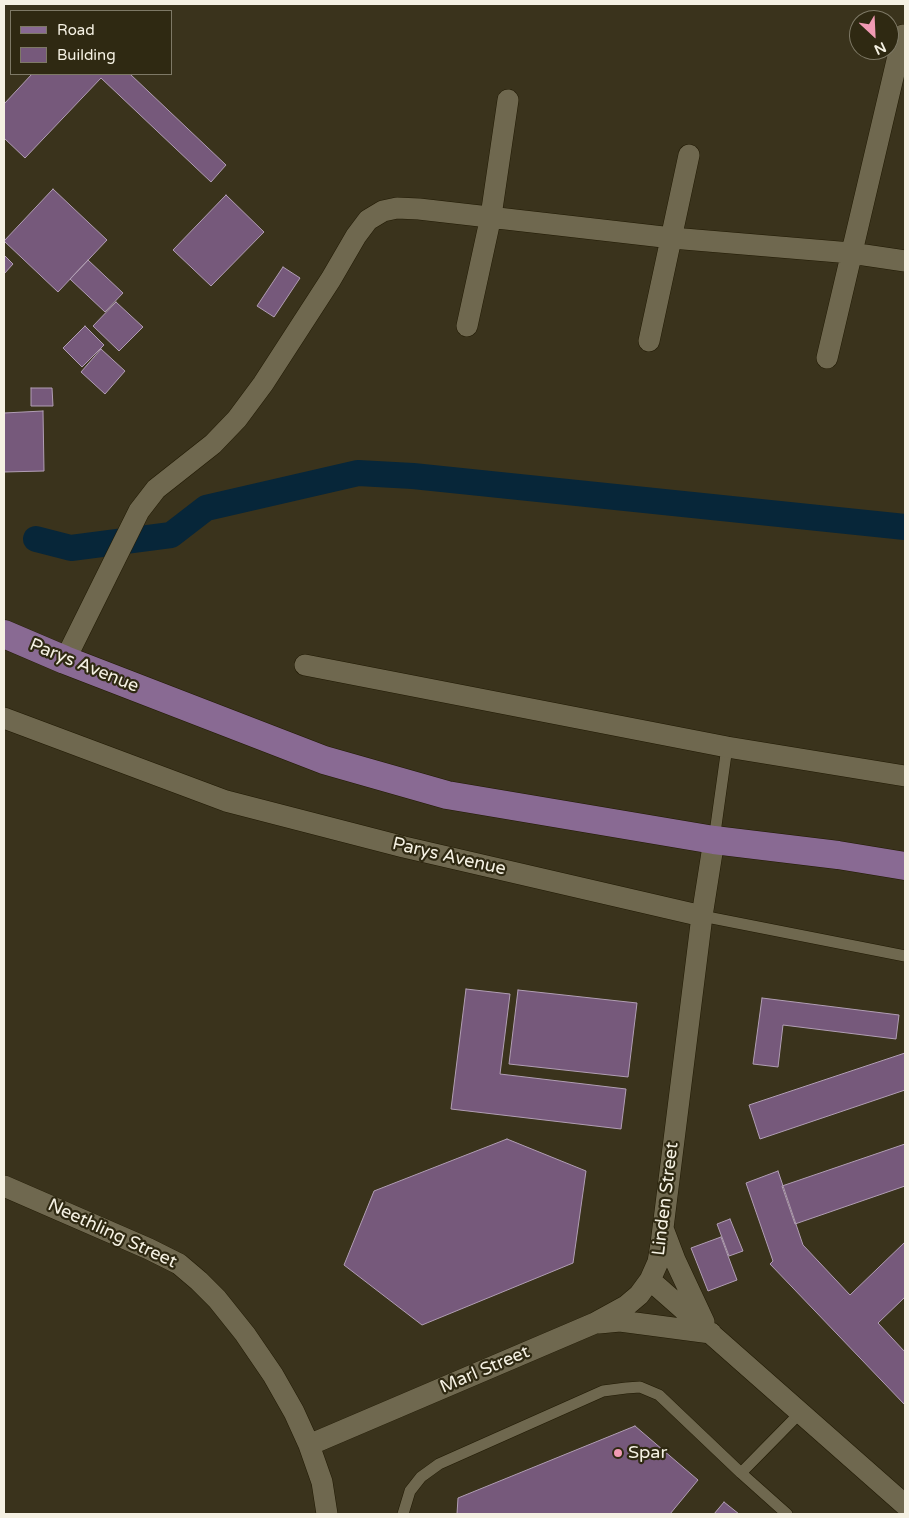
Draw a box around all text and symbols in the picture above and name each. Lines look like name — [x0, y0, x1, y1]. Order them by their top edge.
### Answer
legend — [10, 10, 172, 75]
north arrow — [849, 10, 899, 60]
text: Road — [57, 21, 95, 39]
text: N — [871, 38, 889, 58]
text: Building — [57, 46, 116, 64]
street label: Parys Avenue — [26, 634, 142, 698]
street label: Parys Avenue — [390, 833, 508, 881]
street label: Linden Street — [648, 1141, 684, 1257]
street label: Neethling Street — [44, 1195, 180, 1273]
street label: Marl Street — [437, 1341, 533, 1399]
place label: Spar — [628, 1442, 667, 1464]
marker: Spar — [612, 1447, 624, 1459]

